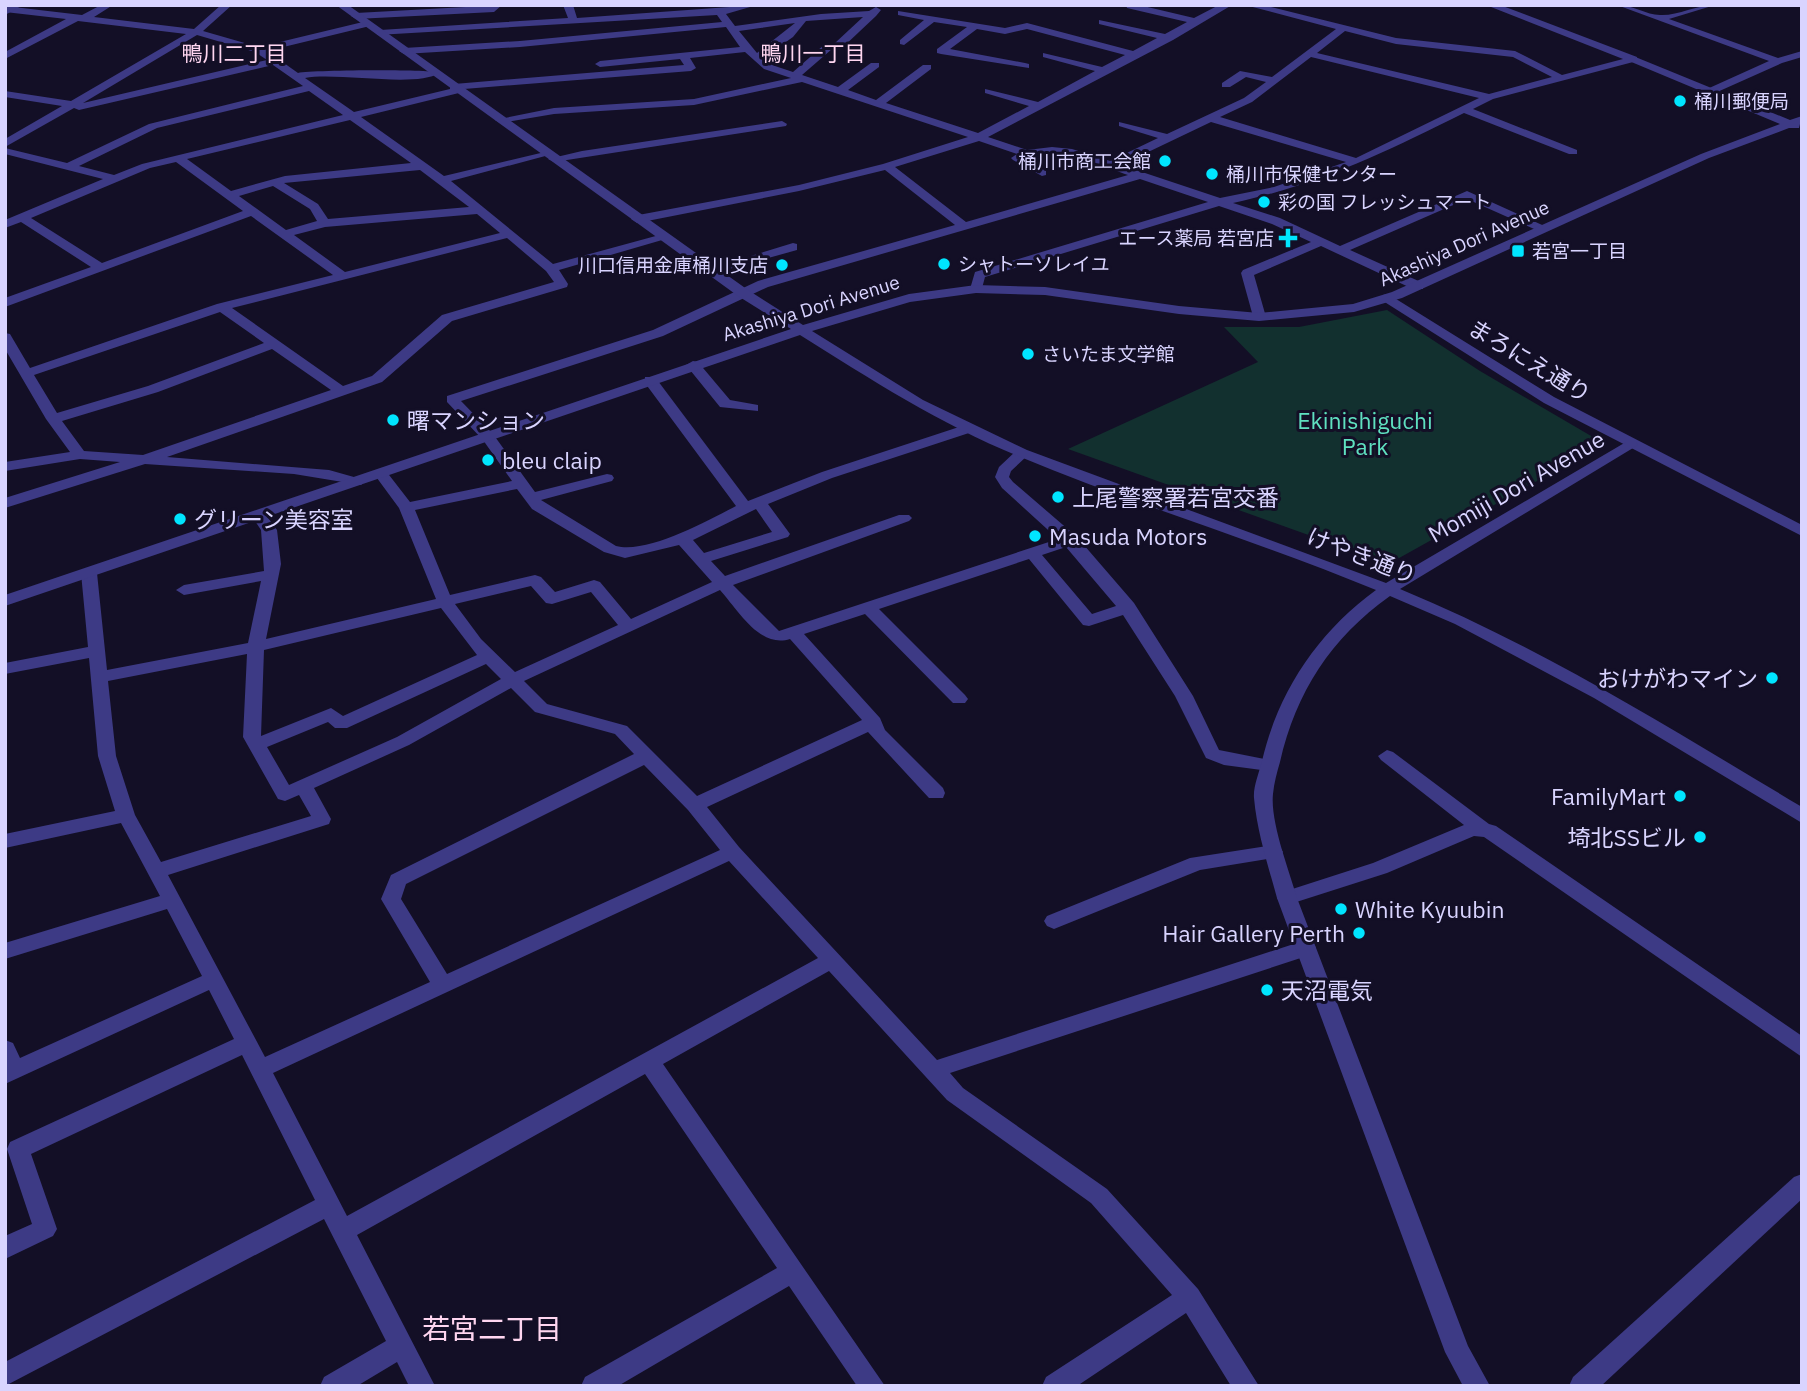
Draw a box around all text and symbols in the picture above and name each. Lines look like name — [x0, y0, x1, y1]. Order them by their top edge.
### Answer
district label: 鴨川二丁目 — [182, 39, 287, 67]
district label: 鴨川一丁目 — [761, 39, 866, 67]
place label: 桶川郵便局 — [1694, 89, 1789, 113]
marker: 桶川郵便局 — [1672, 93, 1688, 109]
place label: 桶川市商工会館 — [1018, 149, 1151, 173]
marker: 桶川市商工会館 — [1157, 153, 1173, 169]
place label: 桶川市保健センター — [1226, 162, 1397, 186]
marker: 桶川市保健センター — [1204, 166, 1220, 182]
place label: 彩の国 フレッシュマート — [1278, 190, 1492, 214]
marker: 彩の国 フレッシュマート — [1256, 194, 1272, 210]
street label: Akashiya Dori Avenue — [1375, 195, 1553, 291]
place label: エース薬局 若宮店 — [1118, 226, 1274, 250]
marker: エース薬局 若宮店 — [1280, 230, 1296, 246]
place label: 若宮一丁目 — [1532, 239, 1627, 263]
marker: 若宮一丁目 — [1510, 243, 1526, 259]
place label: シャトーソレイユ — [958, 252, 1110, 276]
place label: 川口信用金庫桶川支店 — [578, 253, 768, 277]
marker: シャトーソレイユ — [936, 256, 952, 272]
marker: 川口信用金庫桶川支店 — [774, 257, 790, 273]
street label: Akashiya Dori Avenue — [720, 270, 902, 346]
street label: まろにえ通り — [1463, 312, 1597, 408]
place label: さいたま文学館 — [1042, 342, 1174, 366]
marker: さいたま文学館 — [1020, 346, 1036, 362]
place label: 曙マンション — [407, 405, 545, 435]
park label: Ekinishiguchi Park — [1297, 405, 1433, 461]
marker: 曙マンション — [385, 412, 401, 428]
street label: Momiji Dori Avenue — [1422, 423, 1610, 549]
place label: bleu claip — [502, 445, 602, 475]
marker: bleu claip — [480, 452, 496, 468]
place label: 上尾警察署若宮交番 — [1072, 482, 1279, 512]
marker: 上尾警察署若宮交番 — [1050, 489, 1066, 505]
place label: グリーン美容室 — [194, 504, 354, 534]
marker: グリーン美容室 — [172, 511, 188, 527]
street label: けやき通り — [1303, 520, 1421, 590]
place label: Masuda Motors — [1049, 521, 1207, 551]
marker: Masuda Motors — [1027, 528, 1043, 544]
place label: おけがわマイン — [1597, 663, 1758, 693]
marker: おけがわマイン — [1764, 670, 1780, 686]
place label: FamilyMart — [1551, 781, 1666, 811]
marker: FamilyMart — [1672, 788, 1688, 804]
place label: 埼北SSビル — [1568, 822, 1686, 852]
marker: 埼北SSビル — [1692, 829, 1708, 845]
place label: White Kyuubin — [1355, 894, 1504, 924]
marker: White Kyuubin — [1333, 901, 1349, 917]
place label: Hair Gallery Perth — [1162, 918, 1345, 948]
marker: Hair Gallery Perth — [1351, 925, 1367, 941]
place label: 天沼電気 — [1281, 975, 1373, 1005]
marker: 天沼電気 — [1259, 982, 1275, 998]
district label: 若宮二丁目 — [422, 1310, 562, 1347]

